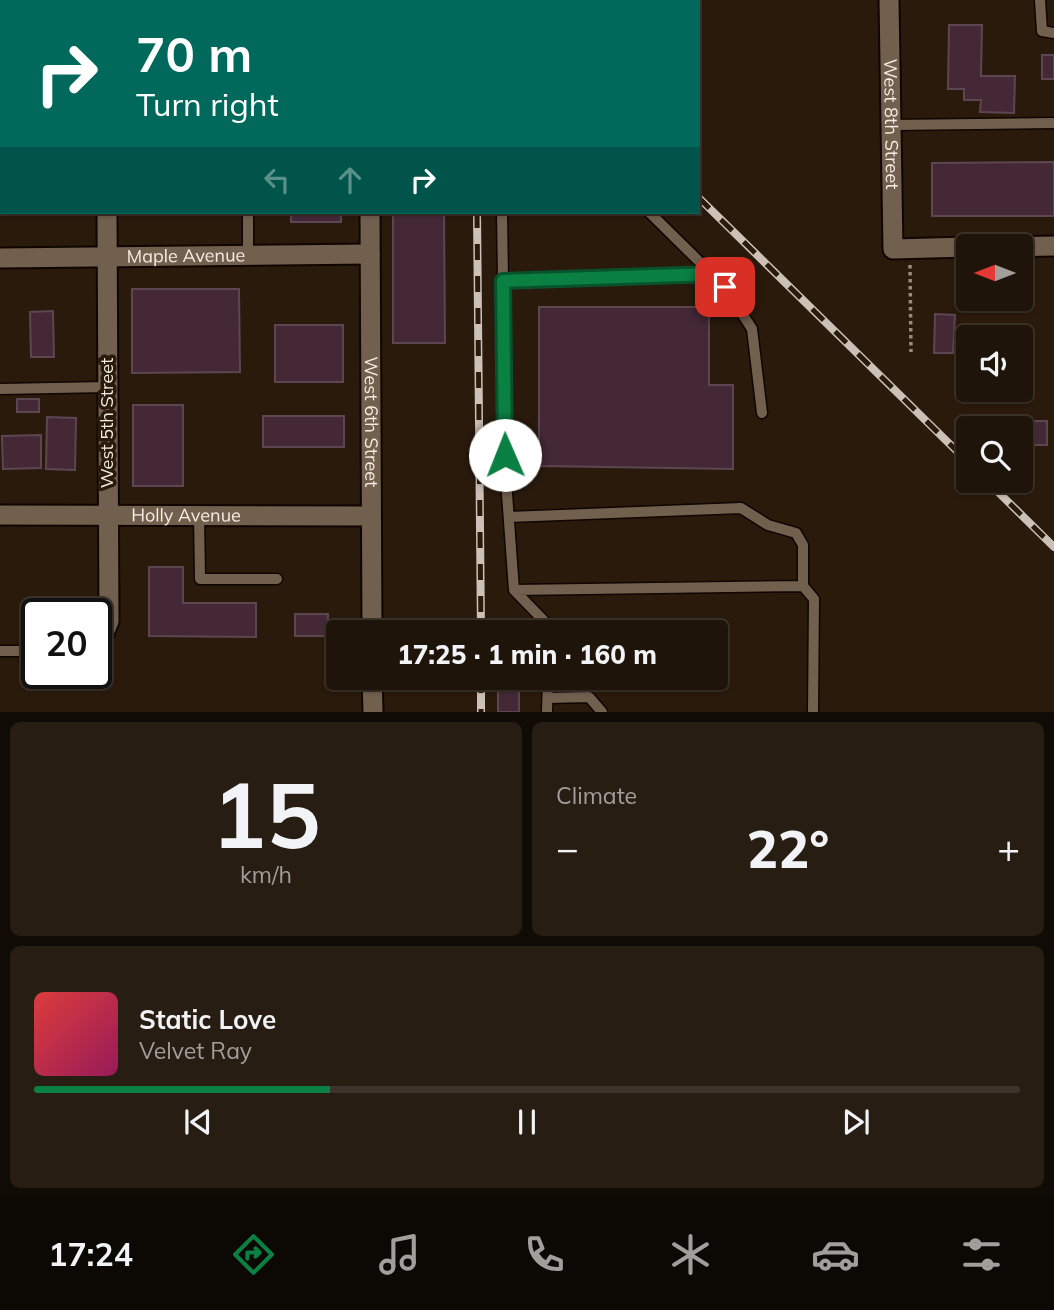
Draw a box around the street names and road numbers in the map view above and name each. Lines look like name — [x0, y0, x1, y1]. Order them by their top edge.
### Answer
street label: West 8th Street — [879, 58, 904, 190]
street label: Maple Avenue — [127, 243, 245, 268]
street label: West 6th Street — [360, 357, 383, 487]
street label: West 5th Street — [95, 358, 118, 488]
street label: Holly Avenue — [131, 503, 241, 527]

